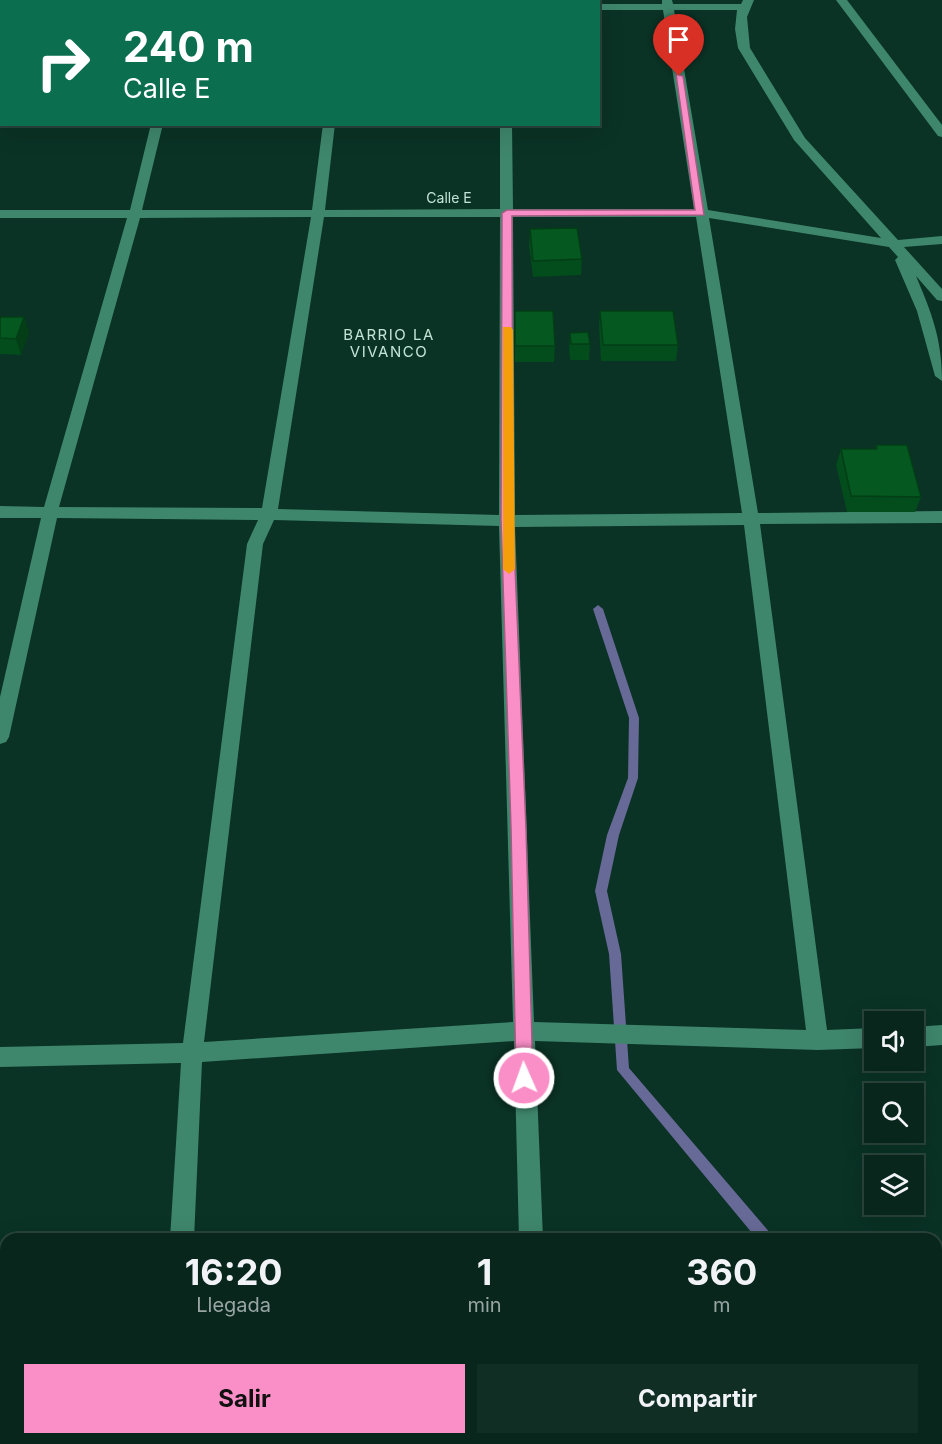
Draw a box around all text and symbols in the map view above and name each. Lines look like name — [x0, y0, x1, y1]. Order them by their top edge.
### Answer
pin — [653, 14, 704, 76]
text: 240 m — [123, 21, 254, 72]
icon: arrive — [662, 23, 695, 56]
icon: right — [24, 24, 102, 102]
text: Calle E — [123, 72, 211, 105]
street label: Calle E — [426, 189, 472, 206]
district label: BARRIO LA VIVANCO — [343, 325, 435, 361]
map controls — [864, 1011, 924, 1215]
button: sound — [864, 1011, 924, 1071]
position arrow — [492, 1046, 556, 1110]
button: search — [864, 1083, 924, 1143]
button: layers — [864, 1155, 924, 1215]
text: 16:20 — [185, 1250, 283, 1294]
text: 1 — [477, 1250, 492, 1294]
text: 360 — [686, 1250, 757, 1294]
text: Llegada — [196, 1293, 271, 1317]
text: min — [467, 1293, 502, 1317]
text: m — [713, 1293, 731, 1317]
button: Salir — [24, 1364, 465, 1433]
button: Compartir — [477, 1364, 918, 1433]

